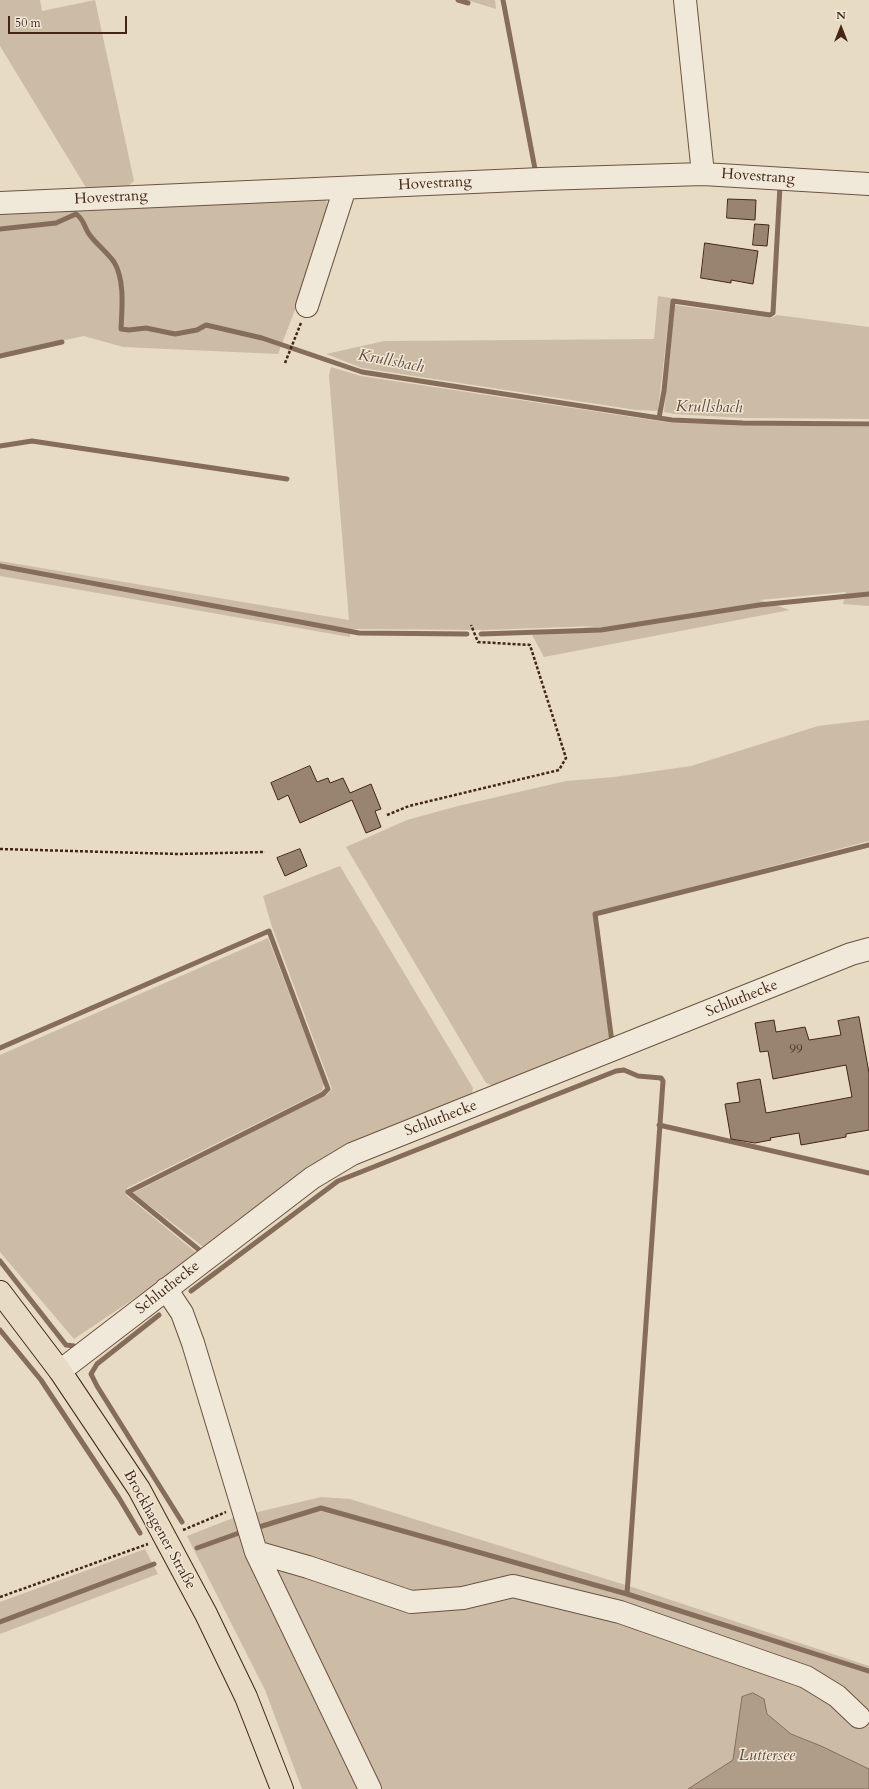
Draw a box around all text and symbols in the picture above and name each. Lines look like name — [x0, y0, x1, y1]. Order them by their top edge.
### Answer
scale bar — [10, 8, 129, 34]
north arrow — [821, 8, 861, 48]
text: N — [836, 8, 846, 23]
text: 50 m — [15, 15, 41, 31]
street label: Hovestrang — [721, 165, 795, 189]
street label: Hovestrang — [398, 173, 472, 195]
street label: Hovestrang — [74, 187, 148, 209]
water label: Krullsbach — [356, 346, 426, 378]
water label: Krullsbach — [675, 398, 743, 418]
street label: Schluthecke — [703, 976, 781, 1022]
house number: 99 — [789, 1042, 803, 1058]
street label: Schluthecke — [402, 1097, 480, 1141]
street label: Schluthecke — [132, 1257, 204, 1319]
street label: Brockhagener Straße — [119, 1467, 199, 1593]
water label: Luttersee — [739, 1746, 795, 1766]

